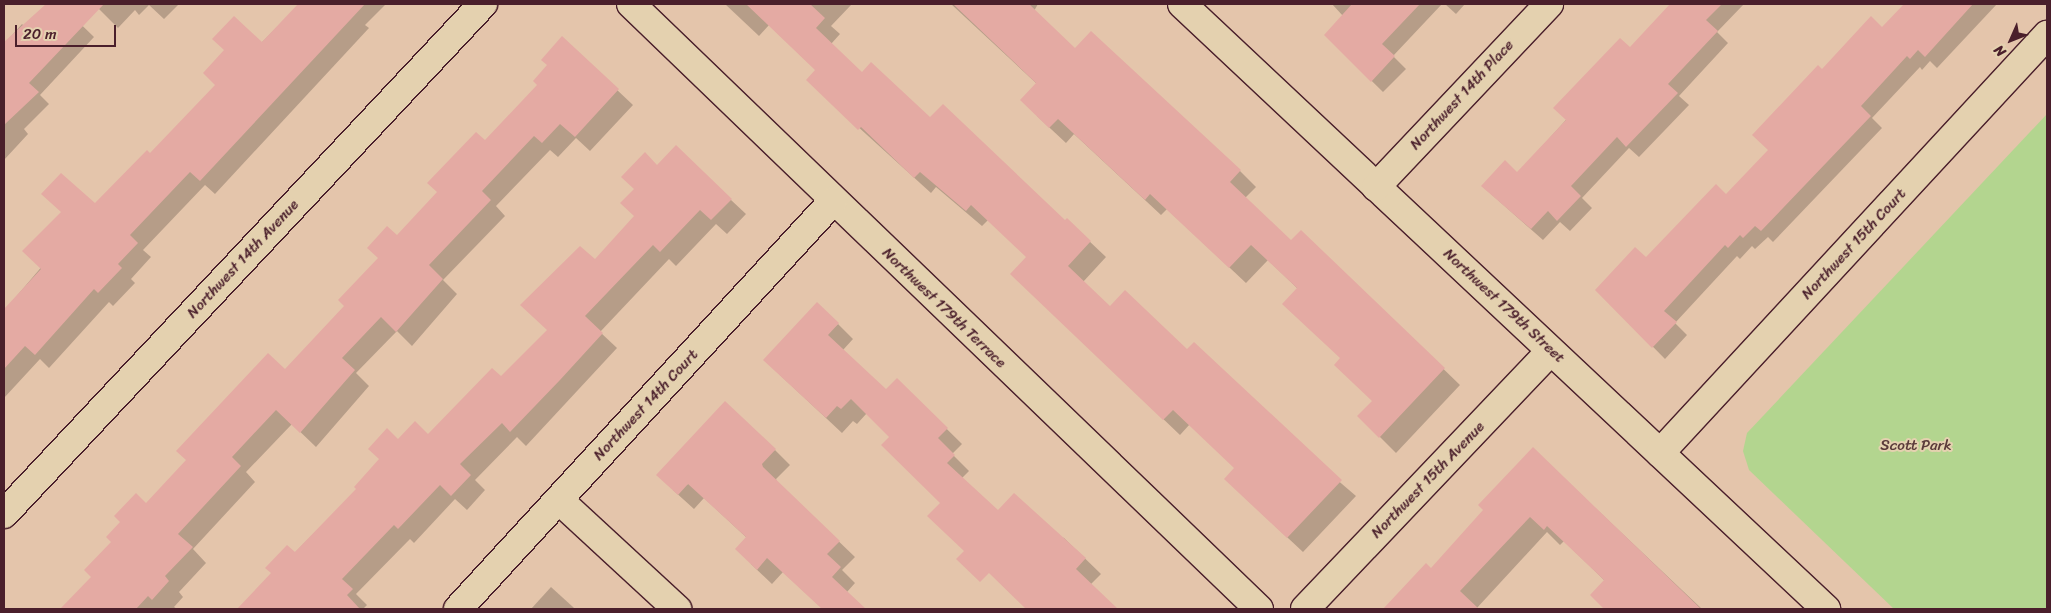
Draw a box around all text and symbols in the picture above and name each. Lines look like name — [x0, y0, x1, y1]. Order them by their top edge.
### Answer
scale bar — [18, 15, 119, 47]
north arrow — [1986, 15, 2036, 65]
text: 20 m — [23, 21, 57, 47]
street label: Northwest 14th Place — [1406, 36, 1518, 154]
text: N — [1987, 39, 2012, 63]
street label: Northwest 15th Court — [1798, 185, 1910, 303]
street label: Northwest 14th Avenue — [183, 196, 303, 322]
street label: Northwest 179th Terrace — [878, 244, 1010, 372]
street label: Northwest 179th Street — [1439, 245, 1569, 367]
street label: Northwest 14th Court — [590, 346, 702, 464]
street label: Northwest 15th Avenue — [1368, 418, 1488, 542]
park label: Scott Park — [1880, 437, 1952, 455]

